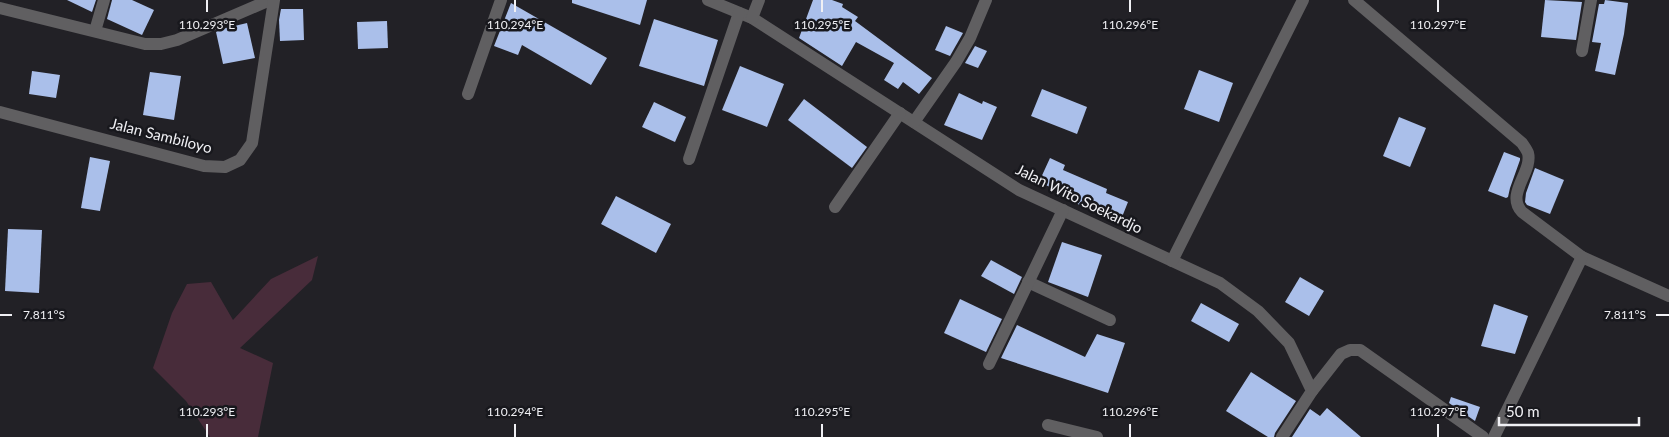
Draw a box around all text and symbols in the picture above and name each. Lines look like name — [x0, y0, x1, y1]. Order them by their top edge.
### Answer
text: 110.293°E — [179, 17, 235, 32]
text: 110.294°E — [487, 17, 543, 32]
text: 110.295°E — [794, 17, 850, 32]
text: 110.296°E — [1102, 17, 1158, 32]
text: 110.297°E — [1410, 17, 1466, 32]
street label: Jalan Sambiloyo — [108, 114, 214, 156]
street label: Jalan Wito Soekardjo — [1013, 160, 1146, 237]
text: 7.811°S — [23, 307, 65, 322]
text: 7.811°S — [1604, 307, 1646, 322]
scale bar — [1499, 394, 1639, 426]
text: 50 m — [1506, 402, 1540, 420]
text: 110.293°E — [179, 404, 235, 419]
text: 110.294°E — [487, 404, 543, 419]
text: 110.295°E — [794, 404, 850, 419]
text: 110.296°E — [1102, 404, 1158, 419]
text: 110.297°E — [1410, 404, 1466, 419]

